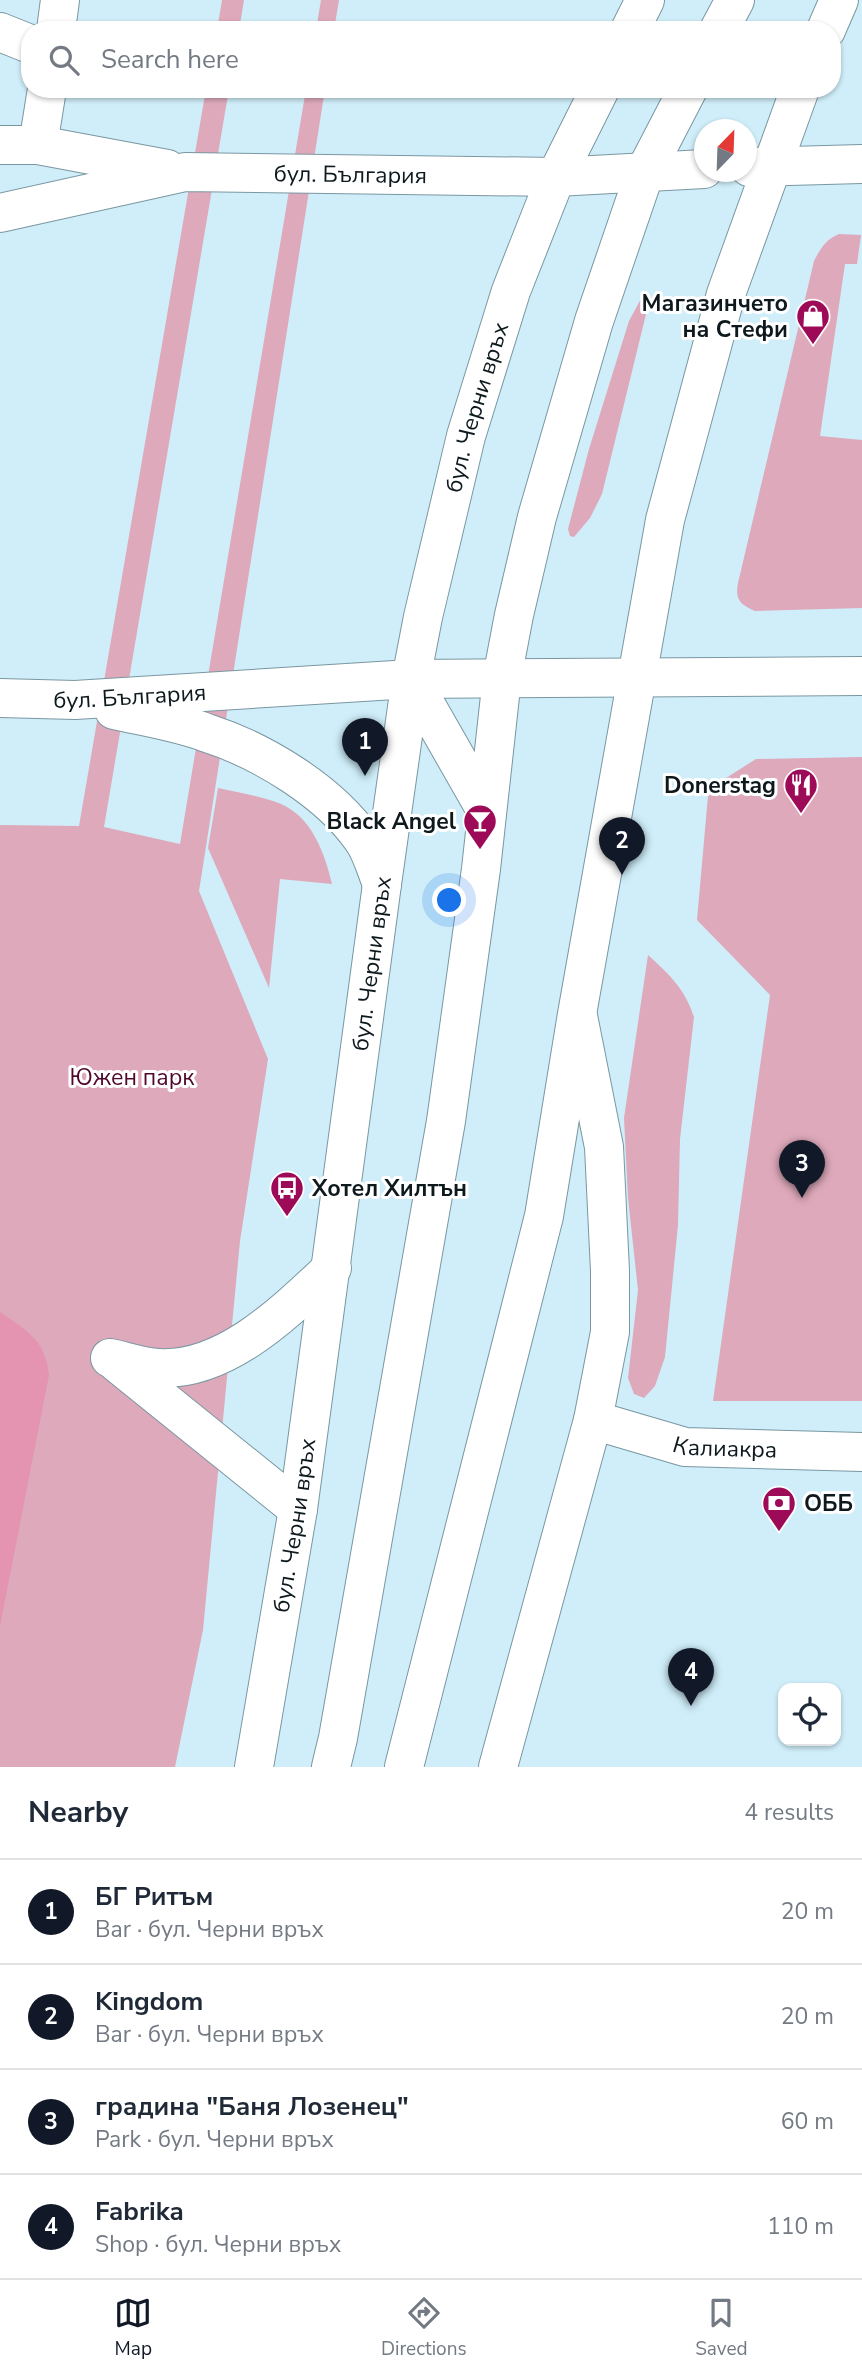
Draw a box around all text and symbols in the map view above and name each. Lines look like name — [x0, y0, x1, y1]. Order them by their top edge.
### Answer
search box — [21, 21, 841, 98]
icon: search — [45, 41, 83, 79]
text: Search here — [101, 42, 239, 77]
north arrow — [694, 119, 757, 182]
street label: бул. България — [274, 158, 427, 191]
place label: Магазинчето на Стефи — [642, 288, 788, 345]
shop icon: Магазинчето на Стефи — [794, 297, 832, 346]
street label: бул. Черни връх — [438, 318, 516, 496]
street label: бул. България — [53, 676, 207, 716]
pin: 1 — [342, 718, 388, 776]
restaurant icon: Donerstag — [782, 766, 820, 815]
place label: Donerstag — [664, 770, 776, 801]
bar icon: Black Angel — [461, 802, 499, 851]
place label: Black Angel — [327, 806, 457, 837]
pin: 2 — [599, 817, 645, 875]
street label: бул. Черни връх — [344, 874, 398, 1053]
your location — [432, 883, 466, 917]
park label: Южен парк — [70, 1062, 195, 1093]
pin: 3 — [779, 1140, 825, 1198]
bus stop icon: Хотел Хилтън — [268, 1169, 306, 1218]
place label: Хотел Хилтън — [311, 1173, 467, 1204]
street label: Калиакра — [669, 1429, 778, 1465]
street label: бул. Черни връх — [265, 1436, 323, 1615]
bank icon: ОББ — [760, 1484, 798, 1533]
place label: ОББ — [804, 1488, 853, 1519]
pin: 4 — [668, 1648, 714, 1706]
map controls — [778, 1683, 841, 1746]
button: locate — [778, 1683, 841, 1746]
text: Nearby — [28, 1792, 128, 1833]
text: 4 results — [744, 1797, 834, 1828]
text: БГ Ритъм — [95, 1879, 213, 1914]
text: 1 — [44, 1896, 58, 1927]
text: 20 m — [781, 1896, 834, 1927]
text: Bar · бул. Черни връх — [95, 1914, 324, 1945]
text: Kingdom — [95, 1984, 203, 2019]
text: 2 — [44, 2001, 58, 2032]
text: 20 m — [781, 2001, 834, 2032]
text: Bar · бул. Черни връх — [95, 2019, 324, 2050]
text: градина "Баня Лозенец" — [95, 2089, 409, 2124]
text: 3 — [44, 2106, 58, 2137]
text: 60 m — [781, 2106, 834, 2137]
text: Park · бул. Черни връх — [95, 2124, 334, 2155]
text: Fabrika — [95, 2194, 184, 2229]
text: 4 — [44, 2211, 58, 2242]
text: 110 m — [767, 2211, 834, 2242]
text: Shop · бул. Черни връх — [95, 2229, 341, 2260]
tab: Map — [114, 2294, 152, 2362]
tab: Directions — [381, 2294, 467, 2362]
tab: Saved — [695, 2294, 748, 2362]

